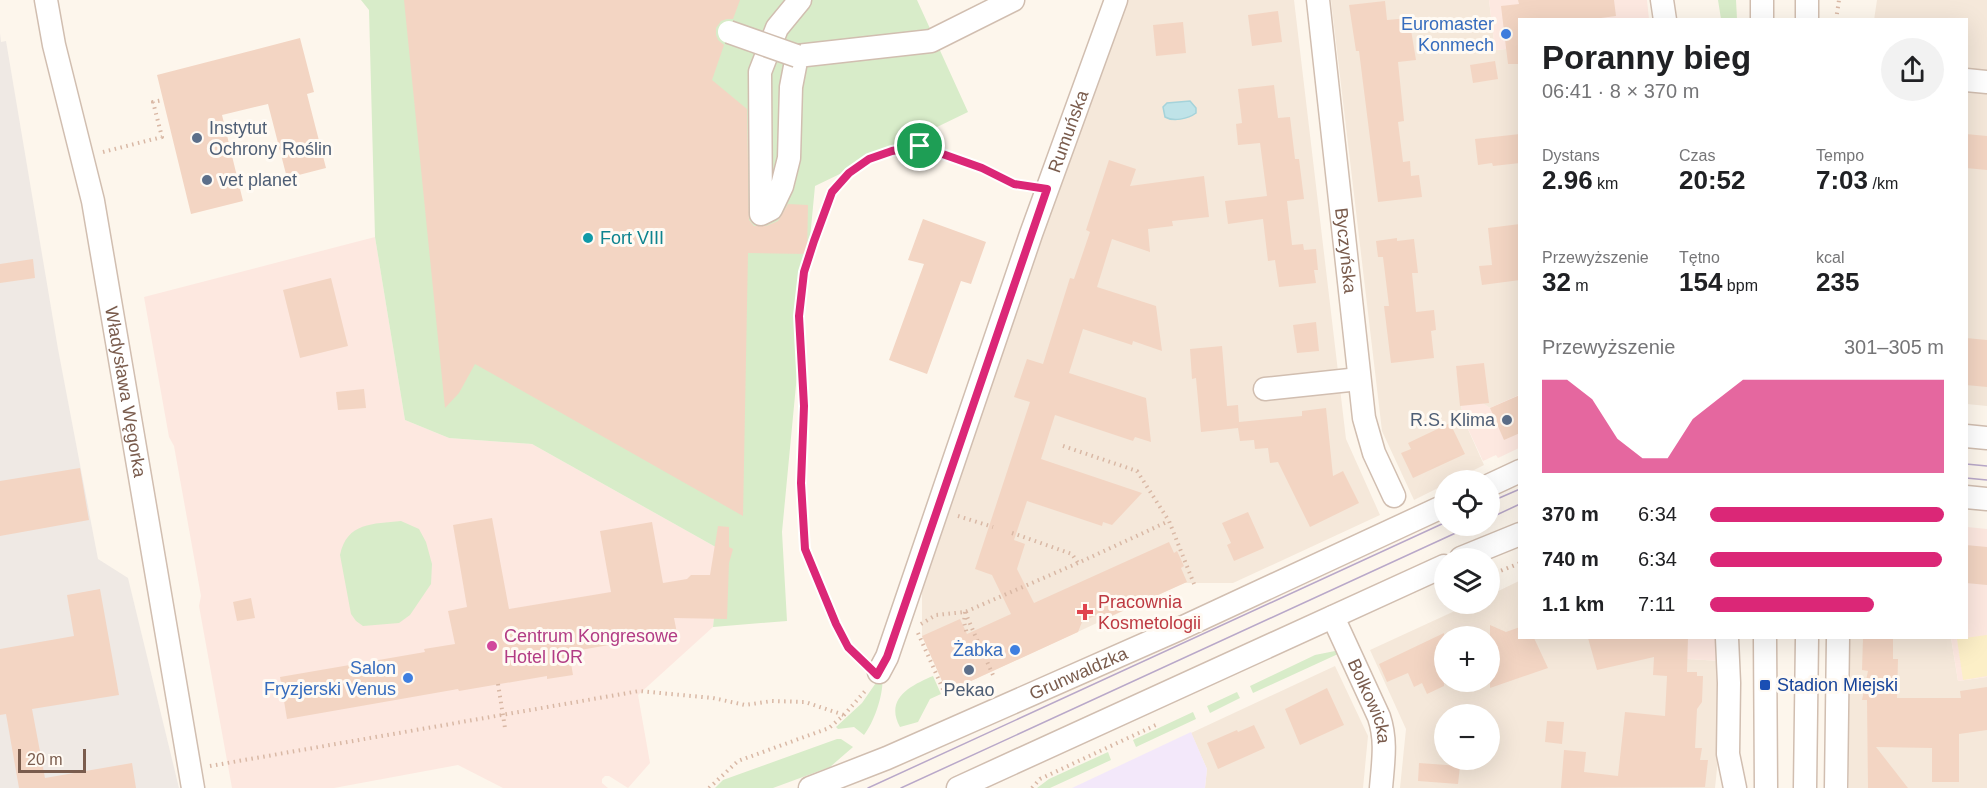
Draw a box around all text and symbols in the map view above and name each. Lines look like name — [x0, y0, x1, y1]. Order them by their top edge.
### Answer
place label: Euromaster Konmech — [1401, 14, 1494, 55]
marker: Euromaster Konmech — [1499, 27, 1513, 41]
button: share — [1881, 38, 1944, 101]
text: Poranny bieg — [1542, 39, 1751, 76]
text: 06:41 · 8 × 370 m — [1542, 80, 1699, 102]
street label: Rumuńska — [1044, 87, 1093, 175]
place label: Instytut Ochrony Roślin — [209, 118, 332, 159]
pin — [894, 120, 945, 171]
icon: arrive — [903, 129, 936, 162]
marker: Instytut Ochrony Roślin — [190, 131, 204, 145]
text: Dystans — [1542, 147, 1600, 164]
text: Czas — [1679, 147, 1715, 164]
text: Tempo — [1816, 147, 1864, 164]
text: 2.96 — [1542, 165, 1593, 195]
text: 20:52 — [1679, 165, 1746, 195]
text: 7:03 — [1816, 165, 1868, 195]
place label: vet planet — [219, 170, 297, 190]
marker: vet planet — [200, 173, 214, 187]
text: km — [1593, 175, 1618, 192]
text: /km — [1868, 175, 1898, 192]
street label: Byczyńska — [1331, 207, 1360, 295]
place label: Fort VIII — [600, 228, 664, 248]
marker: Fort VIII — [581, 231, 595, 245]
text: Przewyższenie — [1542, 249, 1649, 266]
text: Tętno — [1679, 249, 1720, 266]
text: kcal — [1816, 249, 1844, 266]
text: 32 — [1542, 267, 1571, 297]
text: 154 — [1679, 267, 1722, 297]
text: 235 — [1816, 267, 1859, 297]
text: m — [1571, 277, 1589, 294]
text: bpm — [1722, 277, 1758, 294]
street label: Władysława Węgorka — [101, 305, 150, 480]
text: Przewyższenie — [1542, 336, 1675, 358]
text: 301–305 m — [1844, 336, 1944, 358]
place label: R.S. Klima — [1410, 410, 1496, 430]
marker: R.S. Klima — [1500, 413, 1514, 427]
map controls — [1434, 470, 1500, 770]
button: locate — [1434, 470, 1500, 536]
text: 370 m — [1542, 503, 1599, 525]
text: 6:34 — [1638, 503, 1677, 525]
button: layers — [1434, 548, 1500, 614]
text: 740 m — [1542, 548, 1599, 570]
text: 6:34 — [1638, 548, 1677, 570]
place label: Pracownia Kosmetologii — [1098, 592, 1201, 633]
text: 1.1 km — [1542, 593, 1604, 615]
text: 7:11 — [1638, 593, 1675, 615]
marker: Pracownia Kosmetologii — [1076, 603, 1094, 621]
place label: Centrum Kongresowe Hotel IOR — [504, 626, 678, 667]
button: + — [1434, 626, 1500, 692]
marker: Centrum Kongresowe Hotel IOR — [485, 639, 499, 653]
place label: Żabka — [953, 640, 1004, 660]
marker: Żabka — [1008, 643, 1022, 657]
street label: Grunwaldzka — [1026, 643, 1132, 704]
street label: Bolkowicka — [1344, 655, 1394, 745]
place label: Salon Fryzjerski Venus — [264, 658, 396, 699]
marker: Pekao — [962, 663, 976, 677]
marker: Salon Fryzjerski Venus — [401, 671, 415, 685]
place label: Stadion Miejski — [1777, 675, 1898, 695]
marker: Stadion Miejski — [1758, 678, 1772, 692]
place label: Pekao — [943, 680, 995, 700]
button: − — [1434, 704, 1500, 770]
scale bar — [18, 746, 86, 774]
text: 20 m — [27, 751, 63, 768]

